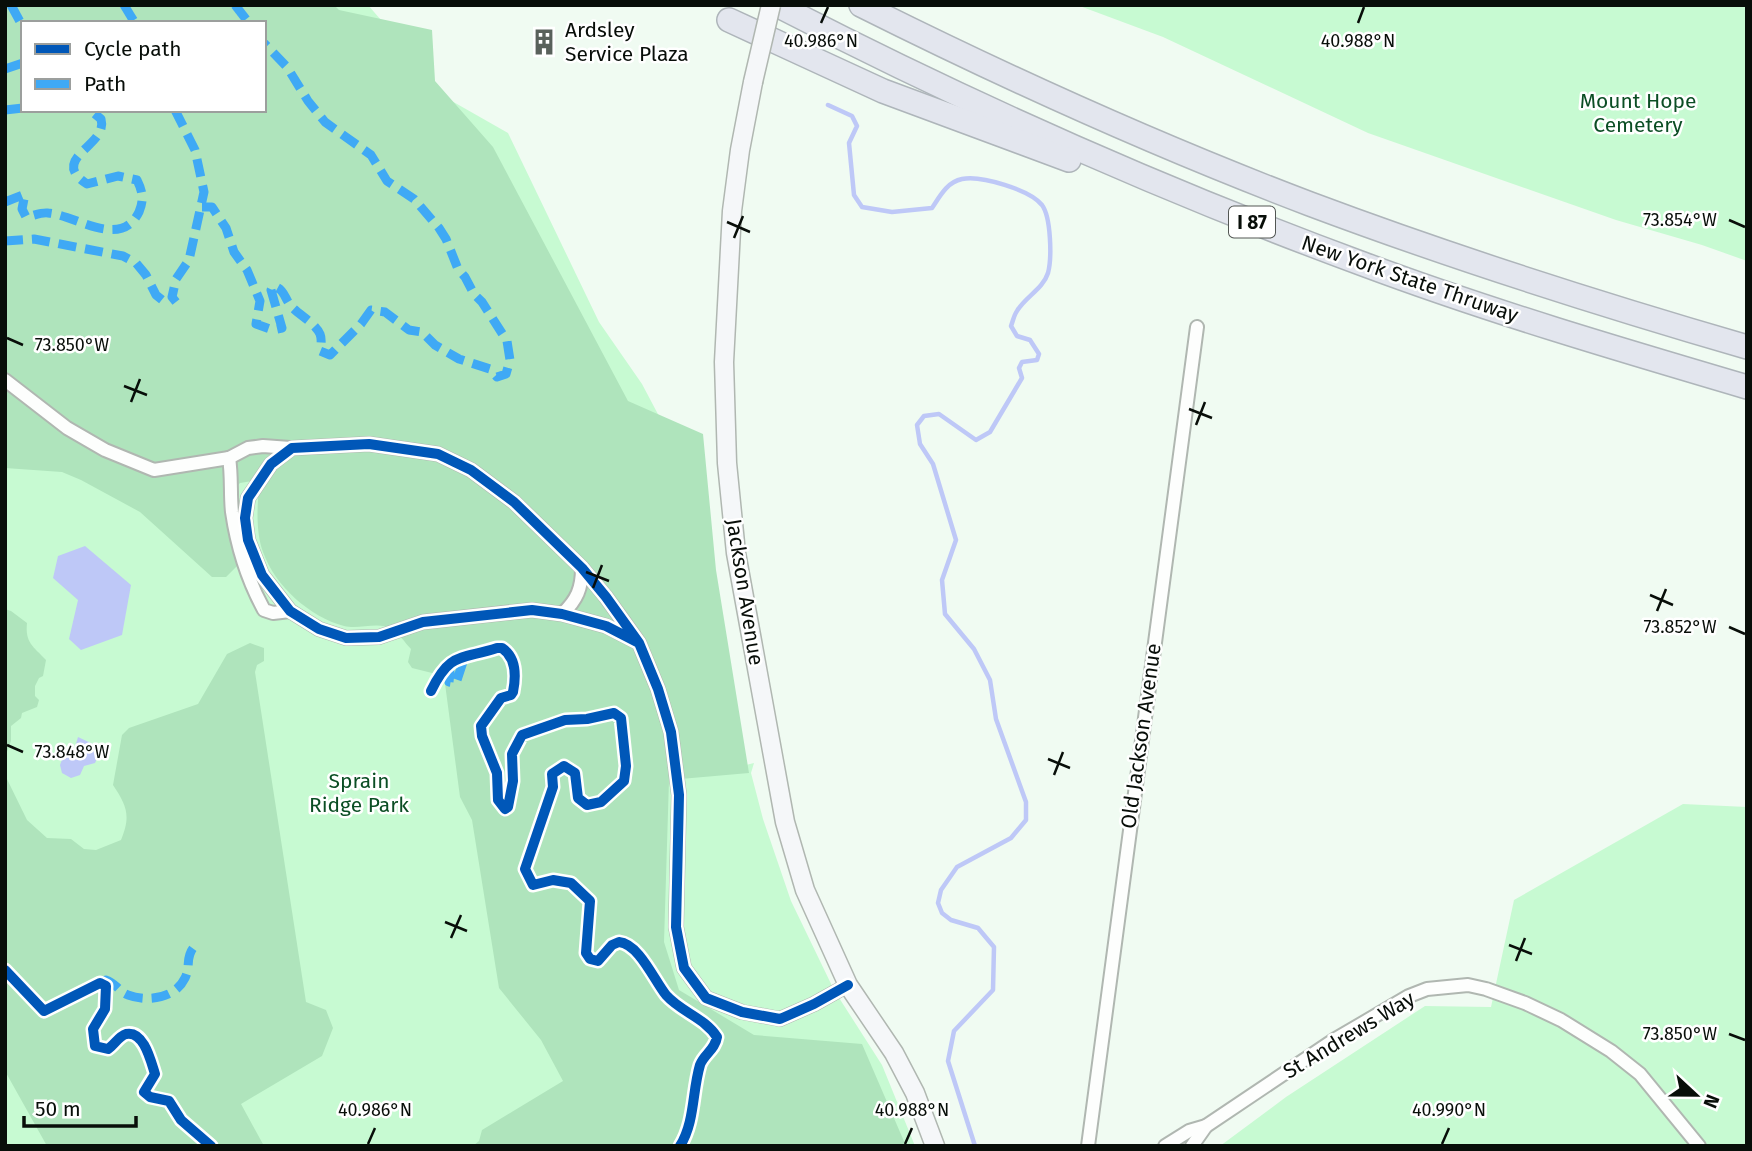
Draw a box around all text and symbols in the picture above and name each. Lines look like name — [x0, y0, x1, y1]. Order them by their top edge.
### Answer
place label: Ardsley Service Plaza — [565, 17, 689, 67]
legend — [21, 21, 266, 112]
building icon: Ardsley Service Plaza — [529, 27, 559, 57]
text: 40.986°N — [784, 30, 858, 52]
text: 40.988°N — [1321, 30, 1395, 52]
text: Cycle path — [84, 36, 182, 62]
text: Path — [84, 71, 126, 97]
park label: Mount Hope Cemetery — [1580, 88, 1696, 138]
road number: I 87 — [1229, 206, 1275, 238]
text: 73.854°W — [1643, 209, 1717, 231]
street label: New York State Thruway — [1298, 230, 1523, 329]
text: 73.850°W — [35, 334, 109, 356]
street label: Jackson Avenue — [721, 517, 769, 667]
text: 73.852°W — [1643, 616, 1717, 638]
street label: Old Jackson Avenue — [1115, 642, 1167, 830]
text: 73.848°W — [35, 741, 110, 763]
park label: Sprain Ridge Park — [309, 768, 409, 818]
street label: St Andrews Way — [1278, 985, 1420, 1085]
text: 73.850°W — [1643, 1023, 1717, 1045]
north arrow — [1661, 1060, 1731, 1130]
scale bar — [24, 1084, 136, 1128]
text: N — [1698, 1091, 1724, 1111]
text: 50 m — [35, 1096, 81, 1122]
text: 40.986°N — [338, 1099, 412, 1121]
text: 40.988°N — [875, 1099, 949, 1121]
text: 40.990°N — [1412, 1099, 1486, 1121]

